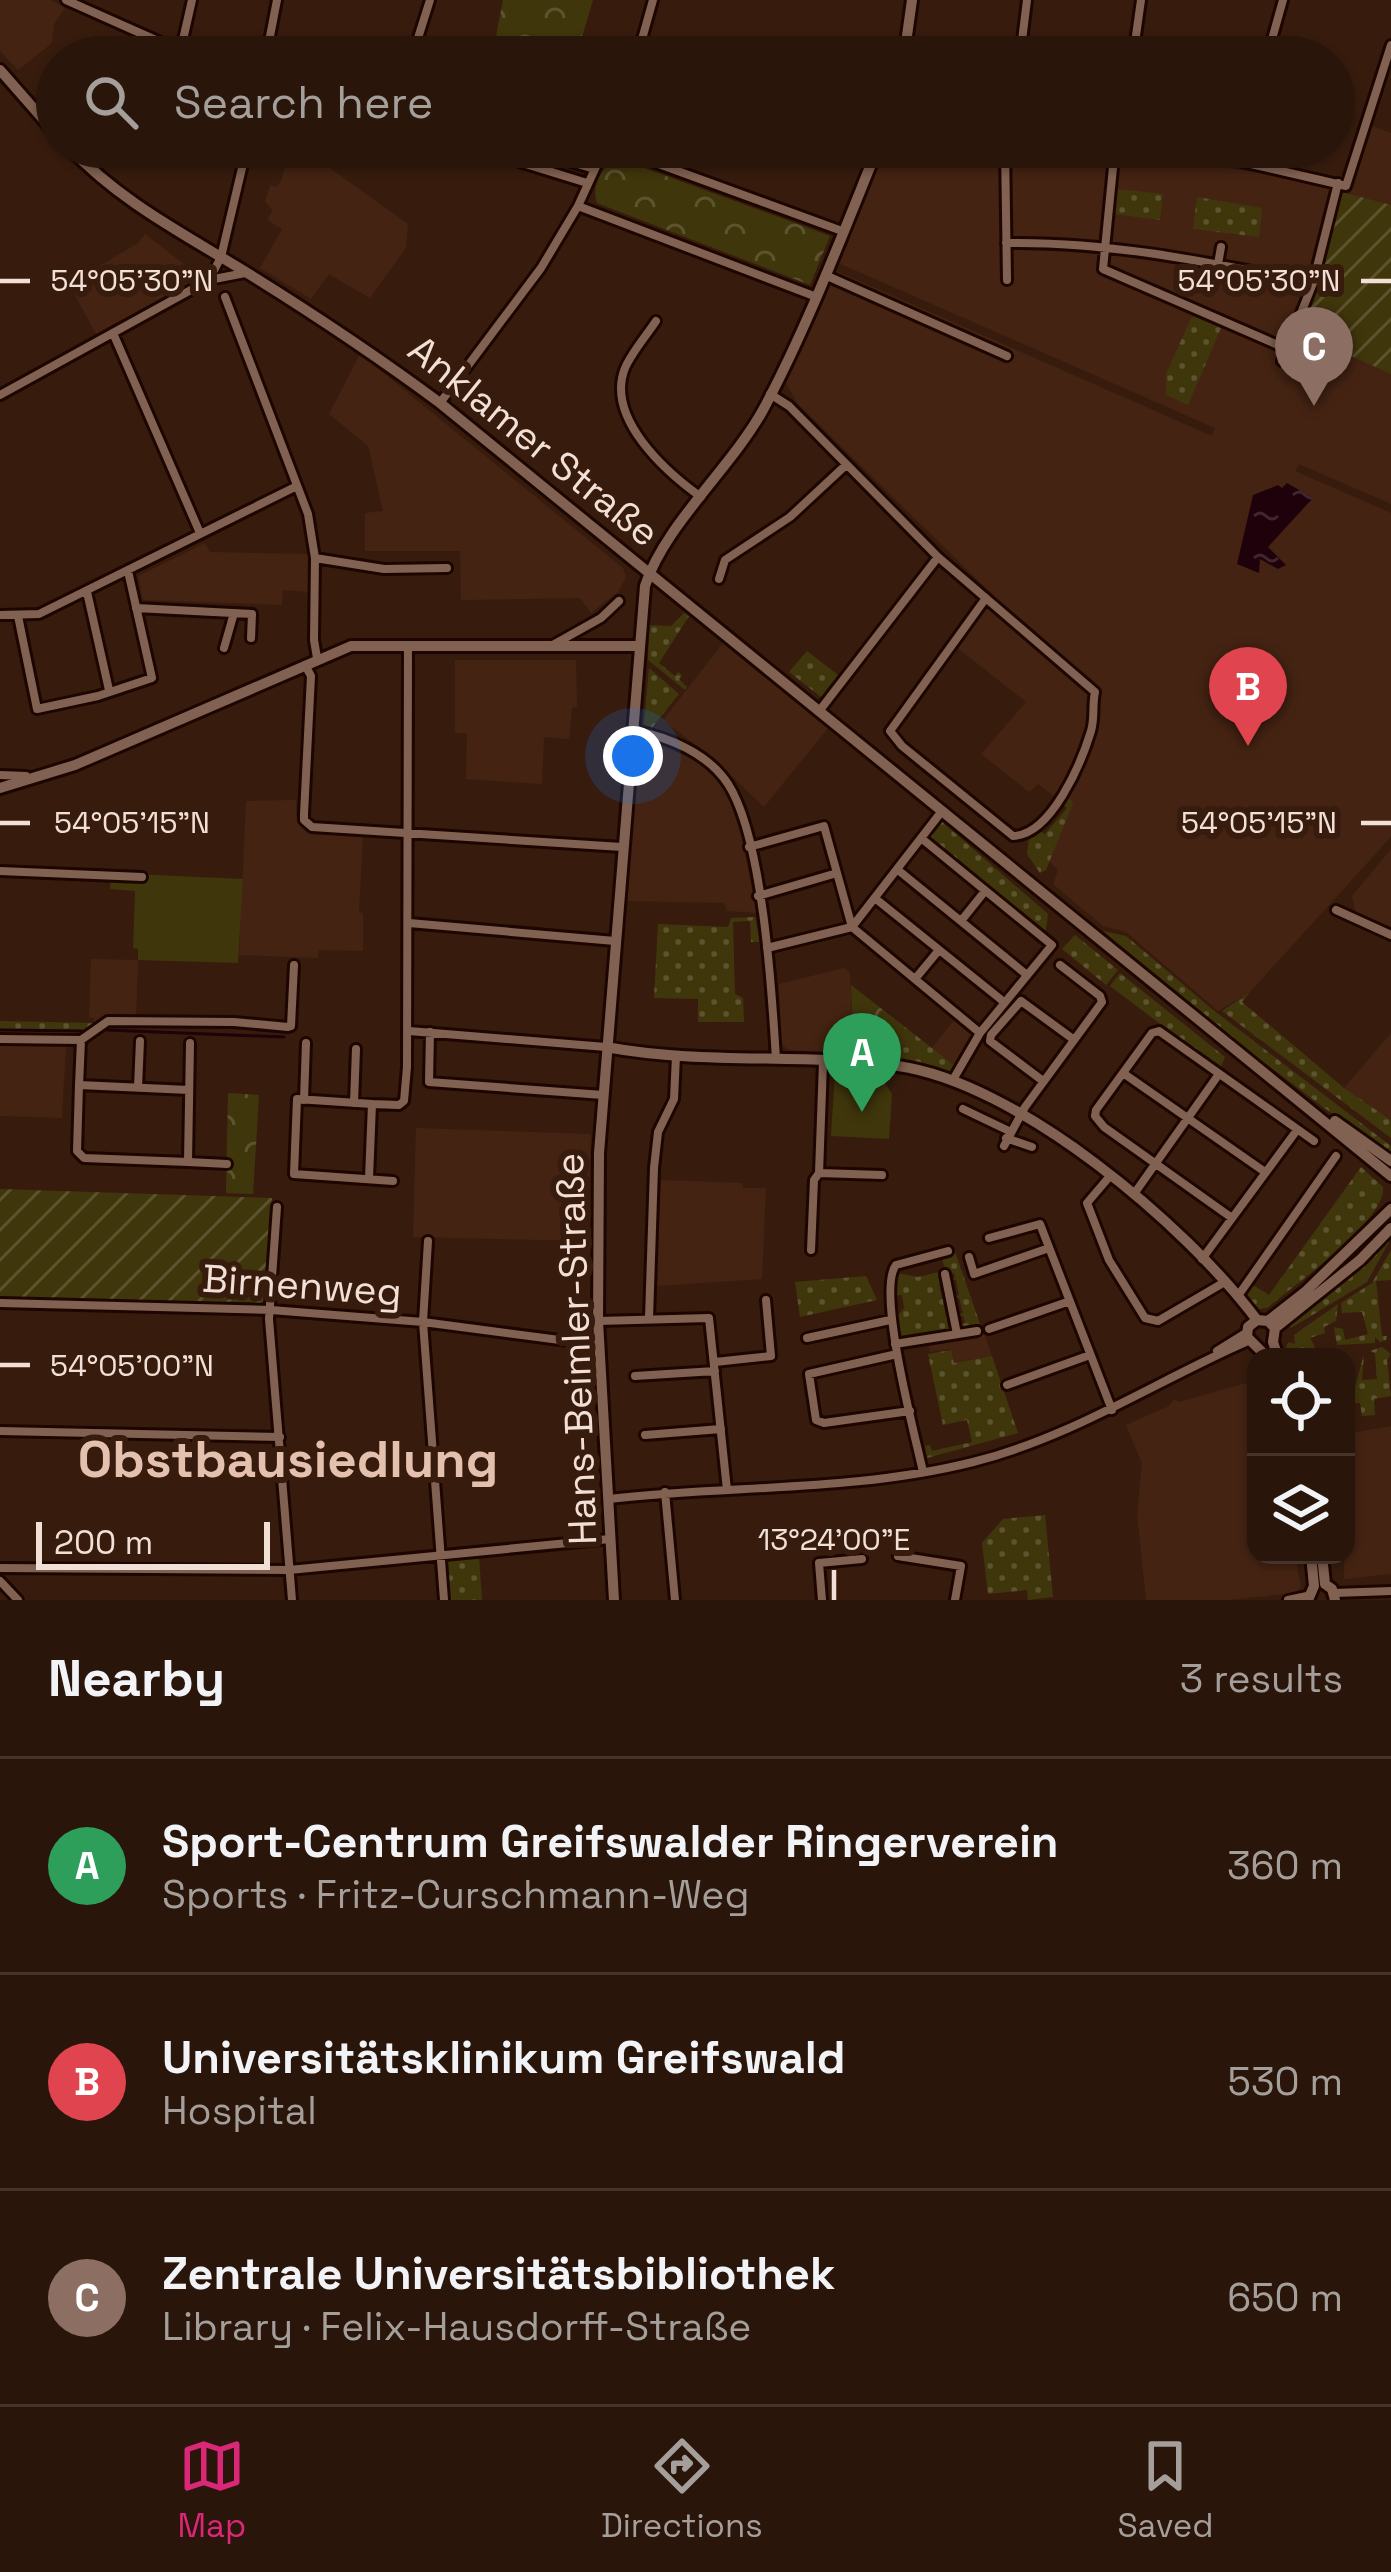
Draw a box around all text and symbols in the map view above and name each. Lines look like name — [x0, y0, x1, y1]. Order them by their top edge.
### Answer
search box — [36, 36, 1355, 168]
icon: search — [78, 69, 144, 135]
text: Search here — [174, 74, 433, 131]
text: 54°05'30"N — [51, 261, 213, 300]
text: 54°05'30"N — [1178, 261, 1340, 300]
pin: C — [1275, 307, 1353, 406]
street label: Anklamer Straße — [399, 325, 669, 557]
pin: B — [1209, 647, 1287, 746]
your location — [603, 726, 663, 786]
text: 54°05'15"N — [54, 803, 210, 842]
text: 54°05'15"N — [1181, 803, 1337, 842]
pin: A — [823, 1013, 901, 1112]
street label: Hans-Beimler-Straße — [545, 1152, 607, 1546]
street label: Birnenweg — [201, 1254, 403, 1316]
text: 54°05'00"N — [50, 1346, 214, 1385]
map controls — [1247, 1348, 1355, 1564]
button: locate — [1247, 1348, 1355, 1456]
district label: Obstbausiedlung — [78, 1427, 498, 1492]
button: layers — [1247, 1456, 1355, 1564]
scale bar — [36, 1516, 270, 1569]
text: 13°24'00"E — [758, 1520, 910, 1559]
text: 200 m — [54, 1522, 153, 1564]
text: Nearby — [48, 1646, 225, 1711]
text: 3 results — [1180, 1654, 1343, 1703]
text: Sport-Centrum Greifswalder Ringerverein — [162, 1813, 1059, 1870]
text: A — [75, 1841, 99, 1890]
text: 360 m — [1227, 1841, 1343, 1890]
text: Sports · Fritz-Curschmann-Weg — [162, 1870, 749, 1919]
text: Universitätsklinikum Greifswald — [162, 2029, 845, 2086]
text: B — [74, 2057, 100, 2106]
text: 530 m — [1228, 2057, 1343, 2106]
text: Hospital — [162, 2086, 317, 2135]
text: Zentrale Universitätsbibliothek — [162, 2245, 835, 2302]
text: C — [74, 2273, 100, 2322]
text: 650 m — [1227, 2273, 1343, 2322]
text: Library · Felix-Hausdorff-Straße — [162, 2302, 751, 2351]
tab: Map — [177, 2433, 246, 2547]
tab: Directions — [601, 2433, 763, 2547]
tab: Saved — [1117, 2433, 1214, 2547]

